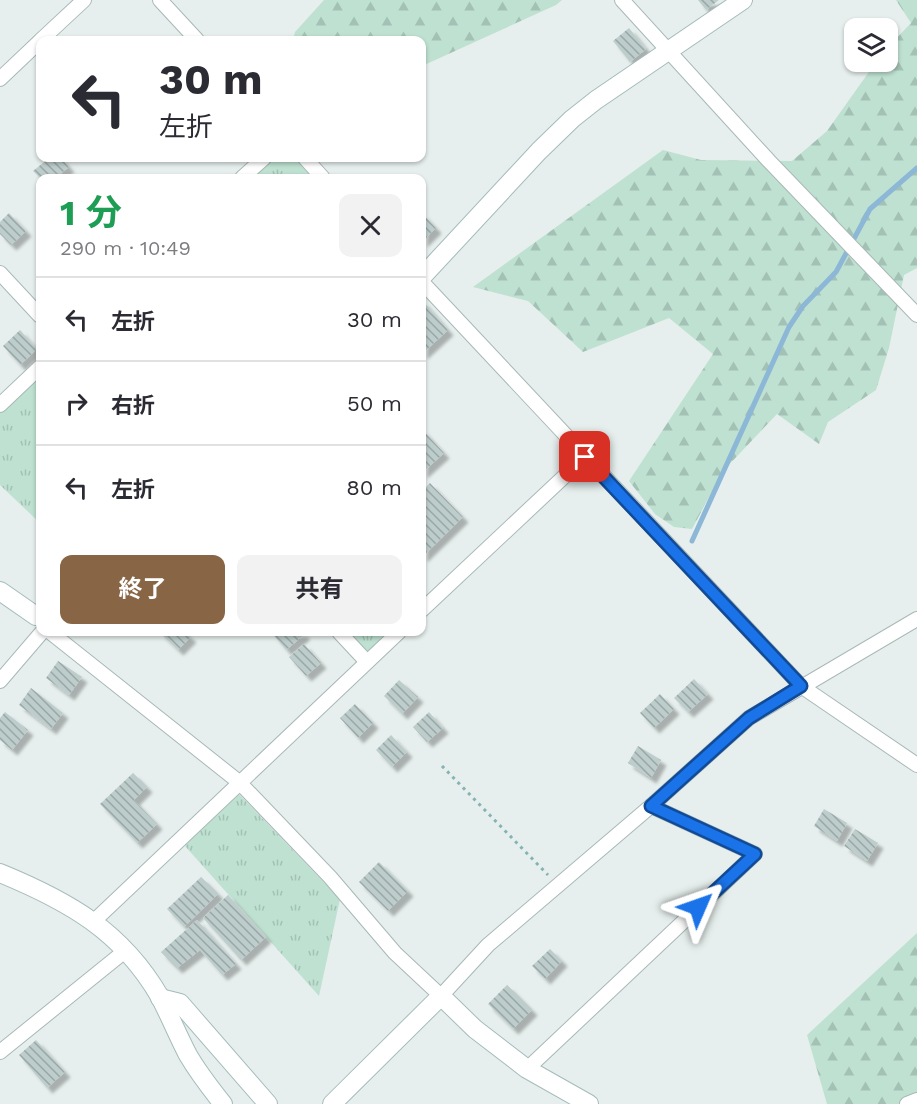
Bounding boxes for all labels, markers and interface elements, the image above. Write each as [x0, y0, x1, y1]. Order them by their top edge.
map controls [844, 18, 898, 72]
button: layers [844, 18, 898, 72]
text: 30 m [159, 55, 263, 104]
icon: left [60, 60, 138, 138]
text: 左折 [159, 111, 213, 143]
text: 1 分 [60, 192, 122, 234]
button: close [339, 194, 402, 257]
text: 290 m · 10:49 [60, 236, 191, 260]
icon: left [60, 303, 93, 336]
text: 30 m [347, 307, 402, 332]
text: 左折 [111, 309, 155, 334]
icon: right [60, 387, 93, 420]
text: 50 m [347, 391, 402, 416]
text: 右折 [111, 393, 155, 418]
pin [559, 431, 610, 482]
icon: arrive [568, 440, 601, 473]
icon: left [60, 471, 93, 504]
text: 80 m [346, 475, 402, 500]
text: 左折 [111, 477, 155, 502]
button: 終了 [60, 555, 225, 624]
button: 共有 [237, 555, 402, 624]
position arrow [666, 875, 730, 939]

